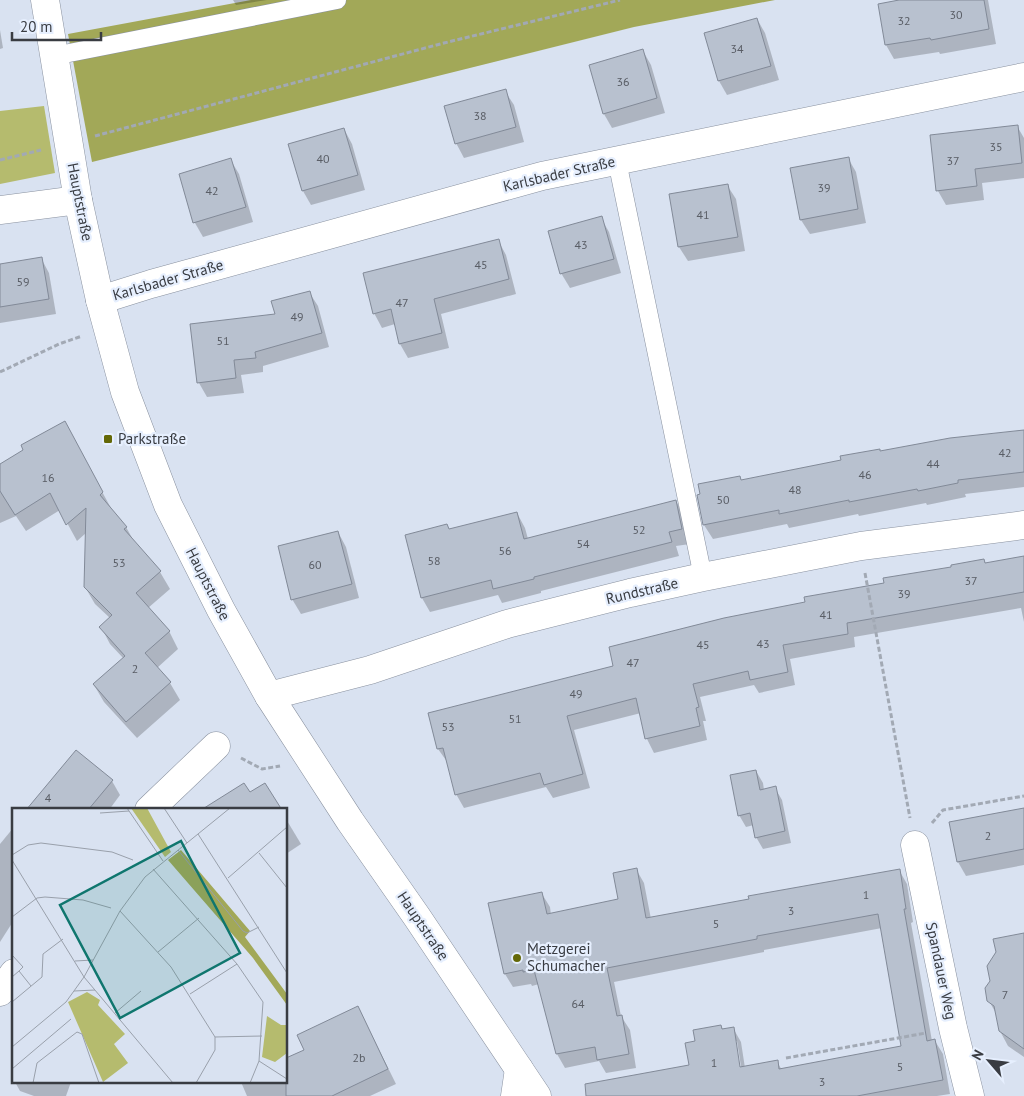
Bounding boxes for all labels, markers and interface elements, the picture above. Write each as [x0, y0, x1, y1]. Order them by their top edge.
house number: 30 [949, 7, 963, 22]
scale bar [12, 10, 101, 42]
house number: 32 [897, 13, 911, 28]
text: 20 m [20, 17, 53, 36]
house number: 34 [730, 41, 744, 56]
house number: 36 [616, 74, 630, 89]
house number: 38 [473, 108, 487, 123]
house number: 35 [989, 139, 1003, 154]
house number: 40 [316, 151, 330, 166]
street label: Karlsbader Straße [501, 151, 617, 196]
house number: 37 [946, 153, 960, 168]
street label: Hauptstraße [64, 161, 97, 243]
house number: 39 [817, 180, 831, 195]
house number: 42 [205, 183, 219, 198]
house number: 41 [696, 207, 710, 222]
house number: 43 [574, 237, 588, 252]
street label: Karlsbader Straße [110, 255, 225, 304]
house number: 45 [474, 257, 488, 272]
house number: 59 [16, 274, 30, 289]
house number: 47 [395, 295, 409, 310]
house number: 49 [290, 309, 304, 324]
house number: 51 [216, 333, 230, 348]
place label: Parkstraße [118, 429, 186, 448]
marker: Parkstraße [102, 433, 114, 445]
house number: 42 [998, 445, 1012, 460]
house number: 44 [926, 456, 940, 471]
house number: 46 [858, 467, 872, 482]
house number: 16 [41, 470, 55, 485]
house number: 48 [788, 482, 802, 497]
house number: 50 [716, 492, 730, 507]
house number: 52 [632, 522, 646, 537]
house number: 54 [576, 536, 590, 551]
house number: 56 [498, 543, 512, 558]
street label: Hauptstraße [182, 544, 235, 623]
house number: 58 [427, 553, 441, 568]
house number: 53 [112, 555, 126, 570]
house number: 60 [308, 557, 322, 572]
street label: Rundstraße [604, 573, 680, 608]
house number: 37 [964, 573, 978, 588]
house number: 39 [897, 586, 911, 601]
house number: 41 [819, 607, 833, 622]
house number: 43 [756, 636, 770, 651]
house number: 45 [696, 637, 710, 652]
house number: 47 [626, 655, 640, 670]
house number: 2 [132, 661, 138, 676]
house number: 49 [569, 686, 583, 701]
house number: 51 [508, 711, 522, 726]
house number: 53 [441, 719, 455, 734]
house number: 4 [45, 790, 52, 805]
inset map [12, 808, 288, 1084]
house number: 2 [985, 828, 991, 843]
house number: 1 [863, 887, 869, 902]
street label: Hauptstraße [393, 888, 453, 964]
house number: 3 [788, 903, 794, 918]
house number: 5 [713, 916, 719, 931]
street label: Spandauer Weg [922, 920, 961, 1021]
place label: Metzgerei Schumacher [527, 939, 605, 975]
marker: Metzgerei Schumacher [511, 952, 523, 964]
house number: 7 [1002, 987, 1008, 1002]
house number: 64 [571, 996, 585, 1011]
north arrow [964, 1036, 1014, 1086]
text: N [967, 1047, 988, 1063]
house number: 2b [352, 1050, 366, 1065]
house number: 1 [711, 1055, 717, 1070]
house number: 5 [897, 1059, 903, 1074]
house number: 3 [819, 1074, 825, 1089]

